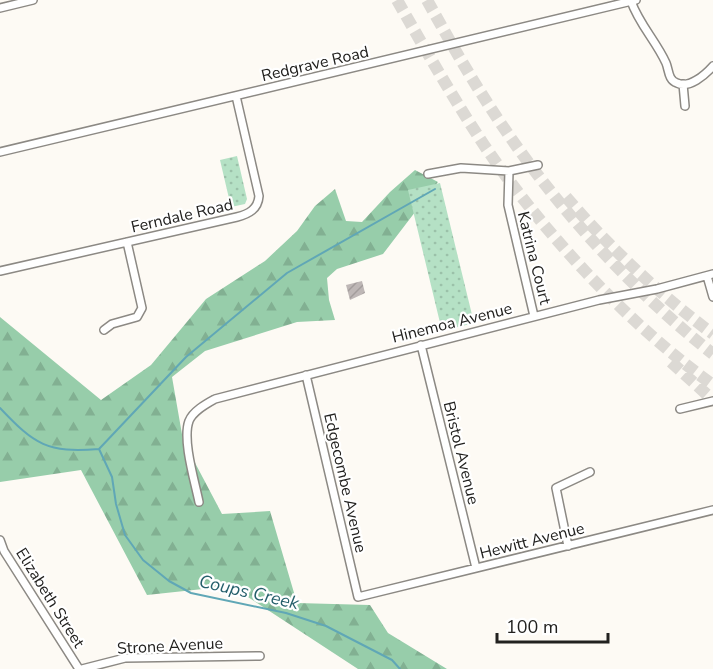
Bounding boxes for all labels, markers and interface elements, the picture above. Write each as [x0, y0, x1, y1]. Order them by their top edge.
street label: Redgrave Road [259, 41, 371, 87]
street label: Ferndale Road [129, 194, 235, 238]
street label: Katrina Court [512, 209, 556, 307]
street label: Hinemoa Avenue [390, 297, 514, 349]
street label: Bristol Avenue [438, 399, 484, 507]
street label: Edgecombe Avenue [318, 411, 372, 555]
street label: Hewitt Avenue [477, 517, 587, 565]
street label: Elizabeth Street [10, 544, 90, 652]
water label: Coups Creek [197, 569, 302, 615]
scale bar [497, 606, 608, 644]
text: 100 m [506, 615, 558, 639]
street label: Strone Avenue [116, 632, 224, 660]

